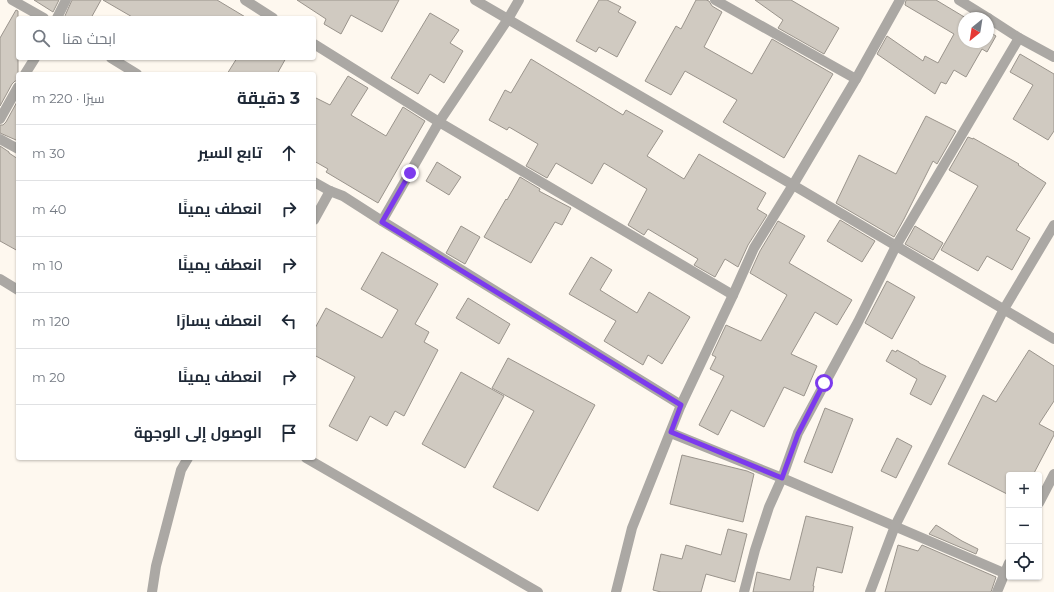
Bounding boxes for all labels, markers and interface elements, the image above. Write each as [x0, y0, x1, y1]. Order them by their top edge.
north arrow [958, 12, 994, 48]
search box [16, 16, 316, 60]
icon: search [30, 27, 52, 49]
text: ابحث هنا [62, 29, 116, 48]
text: 3 دقيقة [237, 88, 300, 108]
text: سيرًا · 220 m [32, 90, 105, 106]
icon: ahead [278, 142, 300, 164]
text: تابع السير [198, 143, 262, 162]
text: 30 m [32, 145, 65, 161]
route end [401, 164, 419, 182]
icon: right [278, 198, 300, 220]
text: انعطف يمينًا [178, 199, 262, 218]
text: 40 m [32, 201, 66, 217]
icon: right [278, 254, 300, 276]
text: انعطف يمينًا [178, 255, 262, 274]
text: 10 m [32, 257, 63, 273]
icon: left [278, 310, 300, 332]
text: انعطف يسارًا [176, 311, 262, 330]
text: 120 m [32, 313, 70, 329]
icon: right [278, 366, 300, 388]
text: انعطف يمينًا [178, 367, 262, 386]
text: 20 m [32, 369, 65, 385]
route start [815, 374, 833, 392]
icon: arrive [278, 422, 300, 444]
text: الوصول إلى الوجهة [134, 423, 262, 442]
map controls [1006, 472, 1042, 580]
button: + [1006, 472, 1042, 508]
button: − [1006, 508, 1042, 544]
button: locate [1006, 544, 1042, 580]

